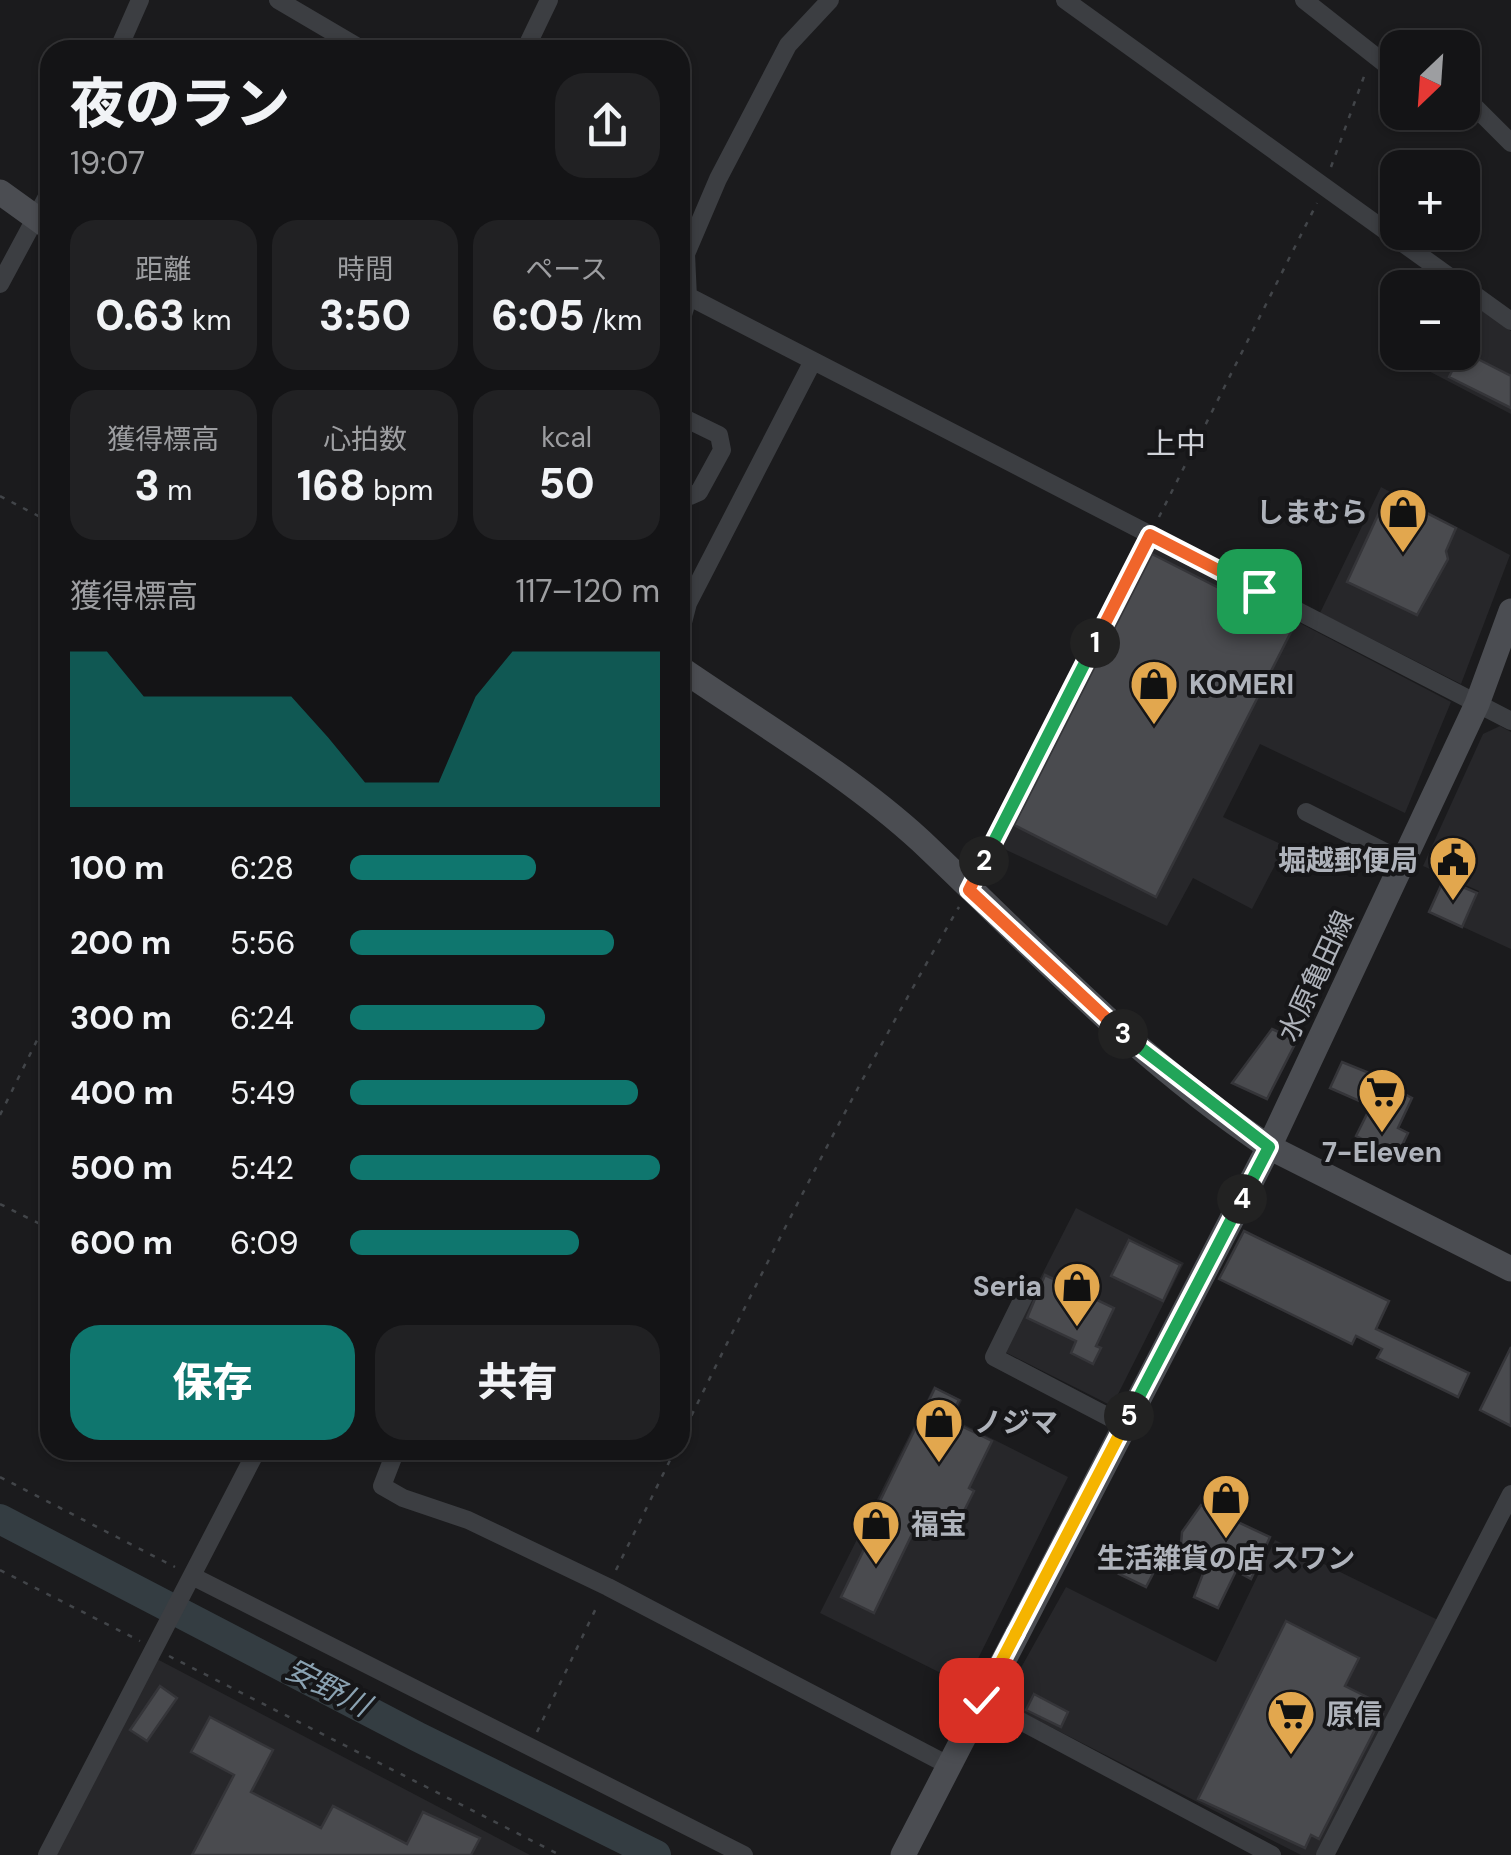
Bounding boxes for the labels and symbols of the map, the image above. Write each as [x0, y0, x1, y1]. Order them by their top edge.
north arrow [1380, 30, 1480, 130]
district label: 上中 [1146, 424, 1206, 463]
shop icon: しまむら [1377, 486, 1429, 554]
place label: しまむら [1256, 494, 1368, 531]
pin [1217, 549, 1302, 634]
pin: 1 [1070, 618, 1120, 668]
shop icon: KOMERI [1128, 658, 1180, 726]
place label: KOMERI [1189, 666, 1294, 703]
public building icon: 堀越郵便局 [1427, 834, 1479, 902]
pin: 2 [959, 836, 1009, 886]
place label: 堀越郵便局 [1278, 842, 1418, 879]
street label: 水原亀田線 [1270, 905, 1362, 1047]
pin: 3 [1098, 1009, 1148, 1059]
supermarket icon: 7-Eleven [1356, 1066, 1408, 1134]
place label: 7-Eleven [1322, 1134, 1442, 1171]
pin: 4 [1217, 1174, 1267, 1224]
shop icon: Seria [1051, 1260, 1103, 1328]
place label: Seria [973, 1268, 1042, 1305]
pin: 5 [1104, 1391, 1154, 1441]
shop icon: ノジマ [913, 1396, 965, 1464]
place label: ノジマ [974, 1404, 1058, 1441]
shop icon: 生活雑貨の店 スワン [1200, 1472, 1252, 1540]
shop icon: 福宝 [850, 1498, 902, 1566]
place label: 福宝 [911, 1506, 967, 1543]
place label: 生活雑貨の店 スワン [1097, 1540, 1355, 1577]
water label: 安野川 [279, 1649, 380, 1726]
pin [939, 1658, 1024, 1743]
supermarket icon: 原信 [1265, 1688, 1317, 1756]
place label: 原信 [1326, 1696, 1382, 1733]

